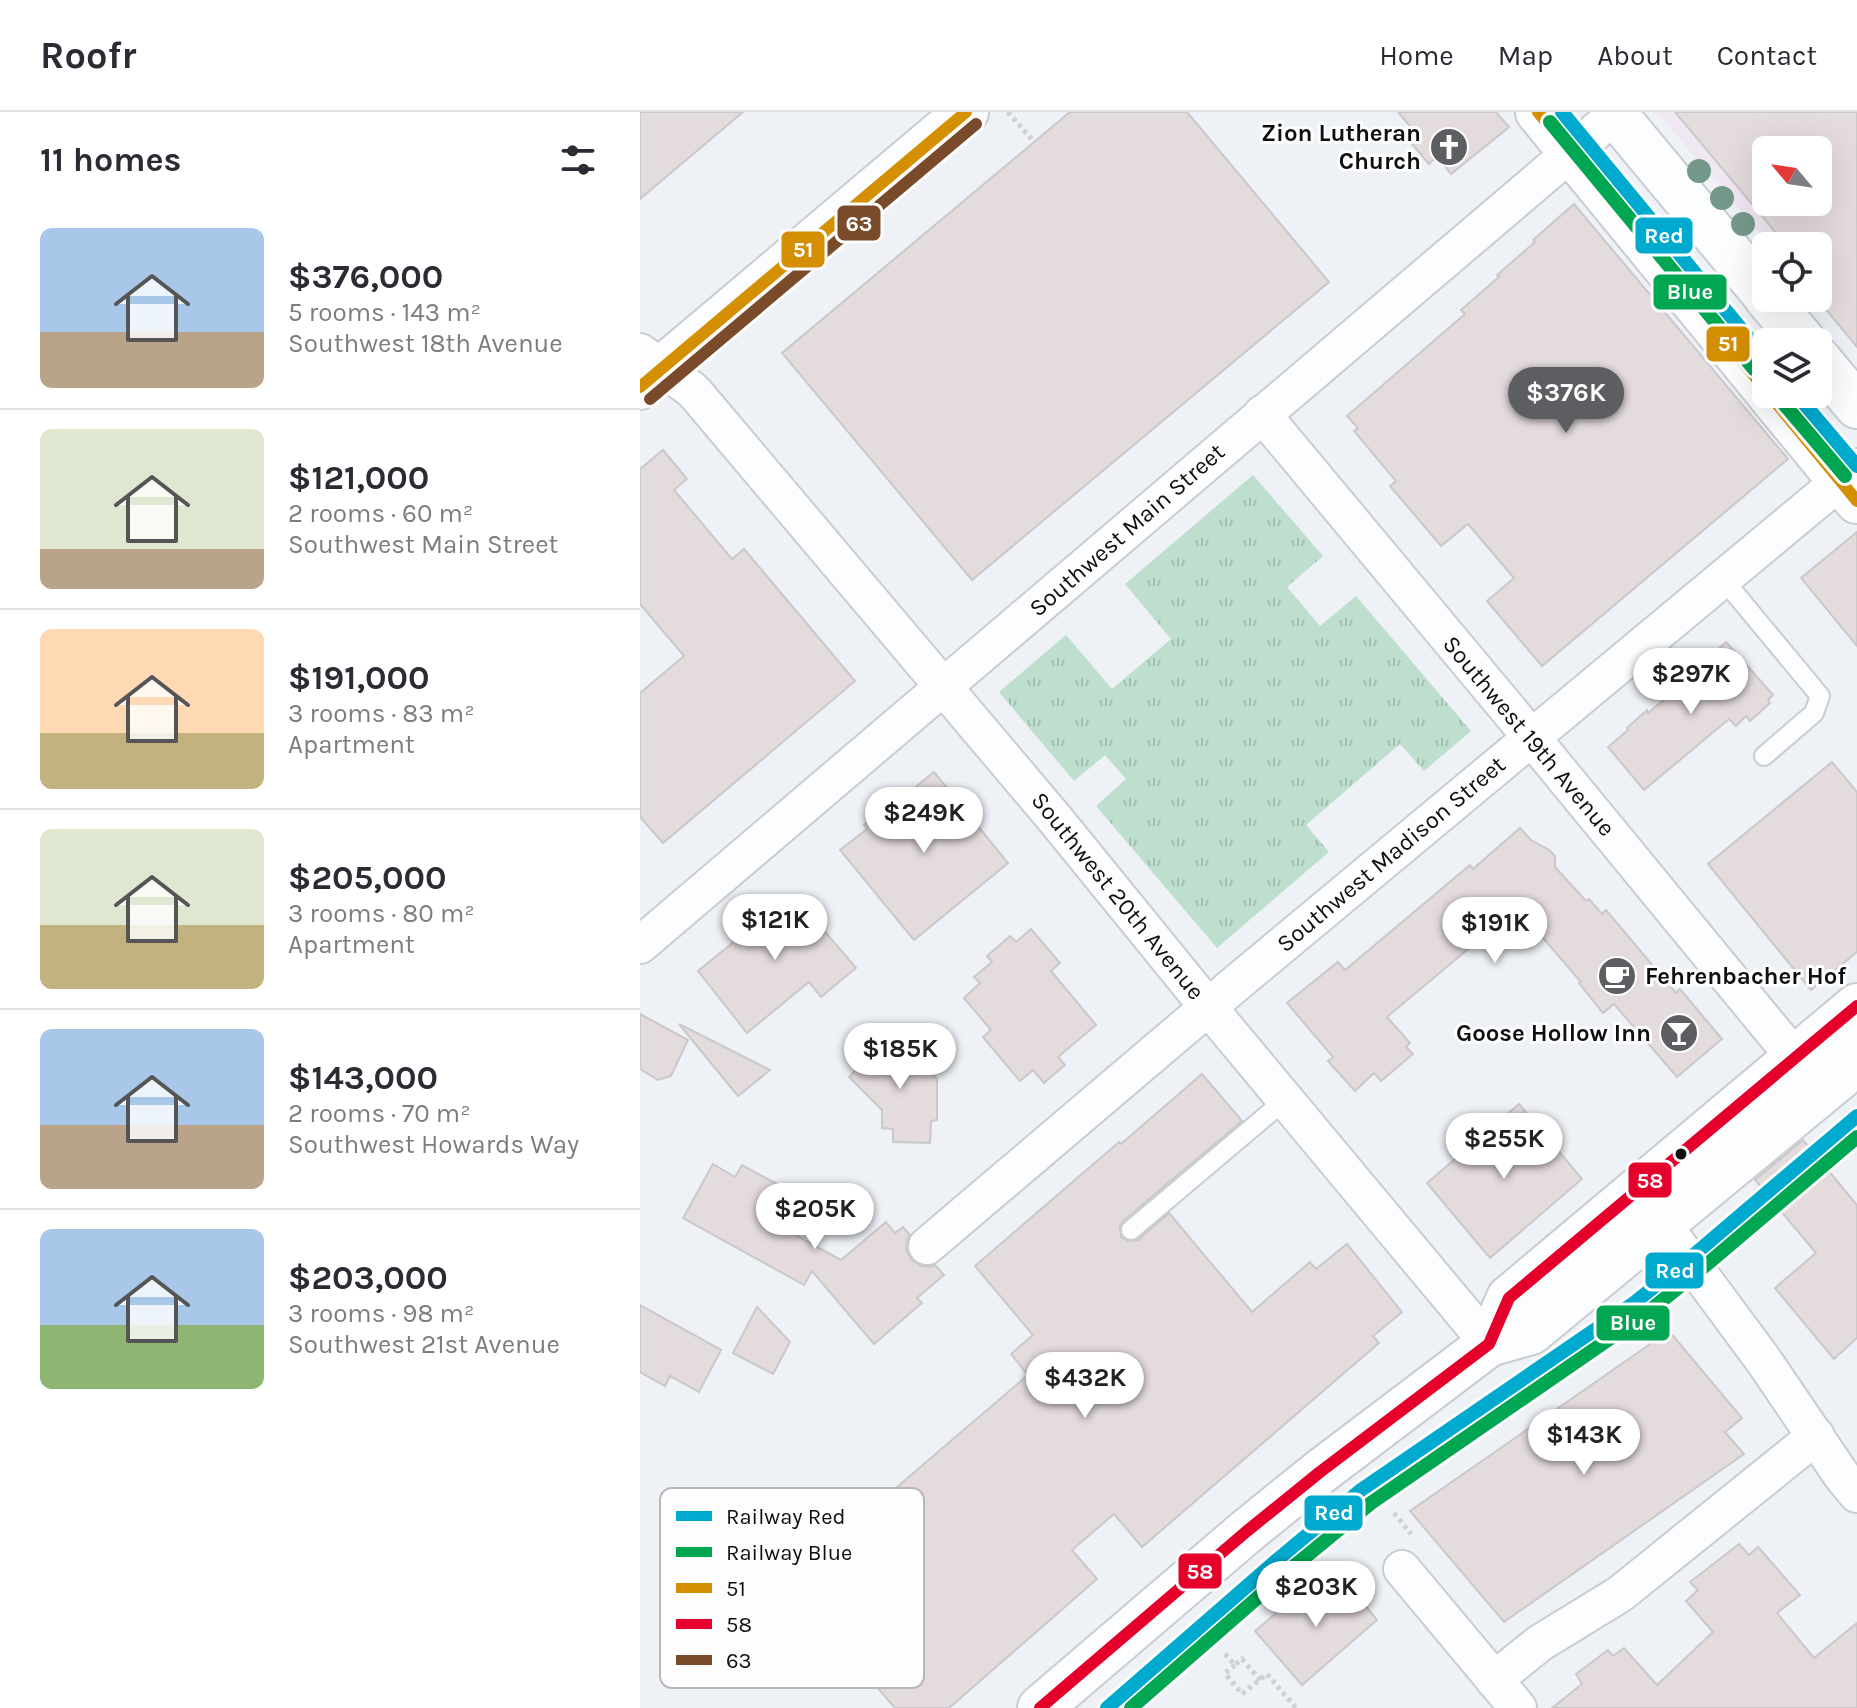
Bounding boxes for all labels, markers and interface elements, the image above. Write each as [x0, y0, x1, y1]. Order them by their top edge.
text: Roofr [40, 33, 136, 78]
text: Home [1379, 39, 1454, 72]
text: Map [1498, 39, 1553, 72]
text: About [1597, 39, 1673, 72]
text: Contact [1717, 39, 1817, 72]
place label: Zion Lutheran Church [1261, 119, 1421, 175]
church icon: Zion Lutheran Church [1428, 126, 1470, 168]
north arrow [1752, 136, 1832, 216]
map controls [1752, 136, 1832, 408]
icon: filters [556, 138, 600, 182]
text: 11 homes [40, 140, 182, 180]
line badge: 63 [836, 204, 882, 242]
text: 63 [845, 211, 873, 237]
line badge: Red [1634, 216, 1694, 255]
text: Red [1644, 223, 1684, 249]
line badge: 51 [780, 230, 826, 269]
button: locate [1752, 232, 1832, 312]
text: 51 [793, 237, 813, 263]
text: $376,000 [288, 257, 443, 297]
icon: home [104, 260, 200, 356]
line badge: Blue [1652, 273, 1728, 311]
text: Blue [1667, 279, 1713, 305]
text: 5 rooms · 143 m² [288, 297, 481, 328]
line badge: 51 [1705, 325, 1751, 363]
text: Southwest 18th Avenue [288, 328, 563, 359]
button: layers [1752, 328, 1832, 408]
text: 51 [1718, 331, 1738, 357]
pin: $376K [1510, 367, 1622, 435]
text: $376K [1526, 377, 1606, 408]
street label: Southwest Main Street [1024, 438, 1230, 622]
text: $121,000 [288, 458, 429, 498]
icon: home [104, 461, 200, 557]
text: 2 rooms · 60 m² [288, 498, 473, 529]
text: Southwest Main Street [288, 529, 558, 560]
street label: Southwest 19th Avenue [1437, 630, 1621, 842]
pin: $297K [1635, 648, 1747, 716]
text: $191,000 [288, 658, 430, 698]
text: $297K [1651, 658, 1731, 689]
icon: home [104, 661, 200, 757]
text: 3 rooms · 83 m² [288, 698, 475, 729]
text: Apartment [288, 729, 415, 760]
street label: Southwest Madison Street [1271, 750, 1511, 958]
pin: $249K [868, 787, 980, 855]
street label: Southwest 20th Avenue [1026, 787, 1210, 1005]
text: $249K [883, 797, 965, 828]
text: $205,000 [288, 858, 446, 898]
icon: home [104, 861, 200, 957]
pin: $121K [719, 894, 831, 962]
pin: $191K [1439, 897, 1551, 965]
text: 3 rooms · 80 m² [288, 898, 475, 929]
text: $121K [740, 904, 810, 935]
text: $191K [1460, 907, 1530, 938]
text: Apartment [288, 929, 415, 960]
cafe icon: Fehrenbacher Hof [1596, 955, 1638, 997]
place label: Fehrenbacher Hof [1645, 962, 1846, 990]
bar icon: Goose Hollow Inn [1658, 1012, 1700, 1054]
place label: Goose Hollow Inn [1456, 1019, 1651, 1047]
pin: $185K [844, 1023, 956, 1091]
text: $185K [862, 1033, 938, 1064]
text: $143,000 [288, 1058, 438, 1098]
icon: home [104, 1061, 200, 1157]
text: 2 rooms · 70 m² [288, 1098, 471, 1129]
pin: $255K [1448, 1113, 1560, 1181]
text: $255K [1464, 1123, 1544, 1154]
text: Southwest Howards Way [288, 1129, 579, 1160]
unlabelled marker [1673, 1146, 1689, 1162]
line badge: 58 [1627, 1161, 1673, 1199]
text: 58 [1636, 1168, 1664, 1194]
pin: $205K [759, 1183, 871, 1251]
text: $205K [774, 1193, 856, 1224]
line badge: Red [1644, 1251, 1705, 1290]
text: $203,000 [288, 1258, 448, 1298]
text: Red [1655, 1258, 1695, 1284]
icon: home [104, 1261, 200, 1357]
text: 3 rooms · 98 m² [288, 1298, 474, 1329]
line badge: Blue [1595, 1304, 1671, 1342]
text: Blue [1610, 1310, 1656, 1336]
text: Southwest 21st Avenue [288, 1329, 560, 1360]
pin: $432K [1029, 1352, 1141, 1420]
text: $432K [1044, 1362, 1126, 1393]
pin: $143K [1528, 1409, 1640, 1477]
text: $143K [1546, 1419, 1622, 1450]
legend [660, 1488, 924, 1688]
line badge: Red [1303, 1494, 1364, 1532]
text: Red [1314, 1500, 1354, 1526]
text: Railway Red [726, 1504, 846, 1530]
text: Railway Blue [726, 1540, 852, 1566]
line badge: 58 [1177, 1552, 1223, 1590]
text: 58 [1186, 1559, 1214, 1585]
pin: $203K [1260, 1561, 1372, 1629]
text: $203K [1274, 1571, 1358, 1602]
text: 51 [726, 1576, 746, 1602]
text: 58 [726, 1612, 752, 1638]
text: 63 [726, 1648, 752, 1674]

